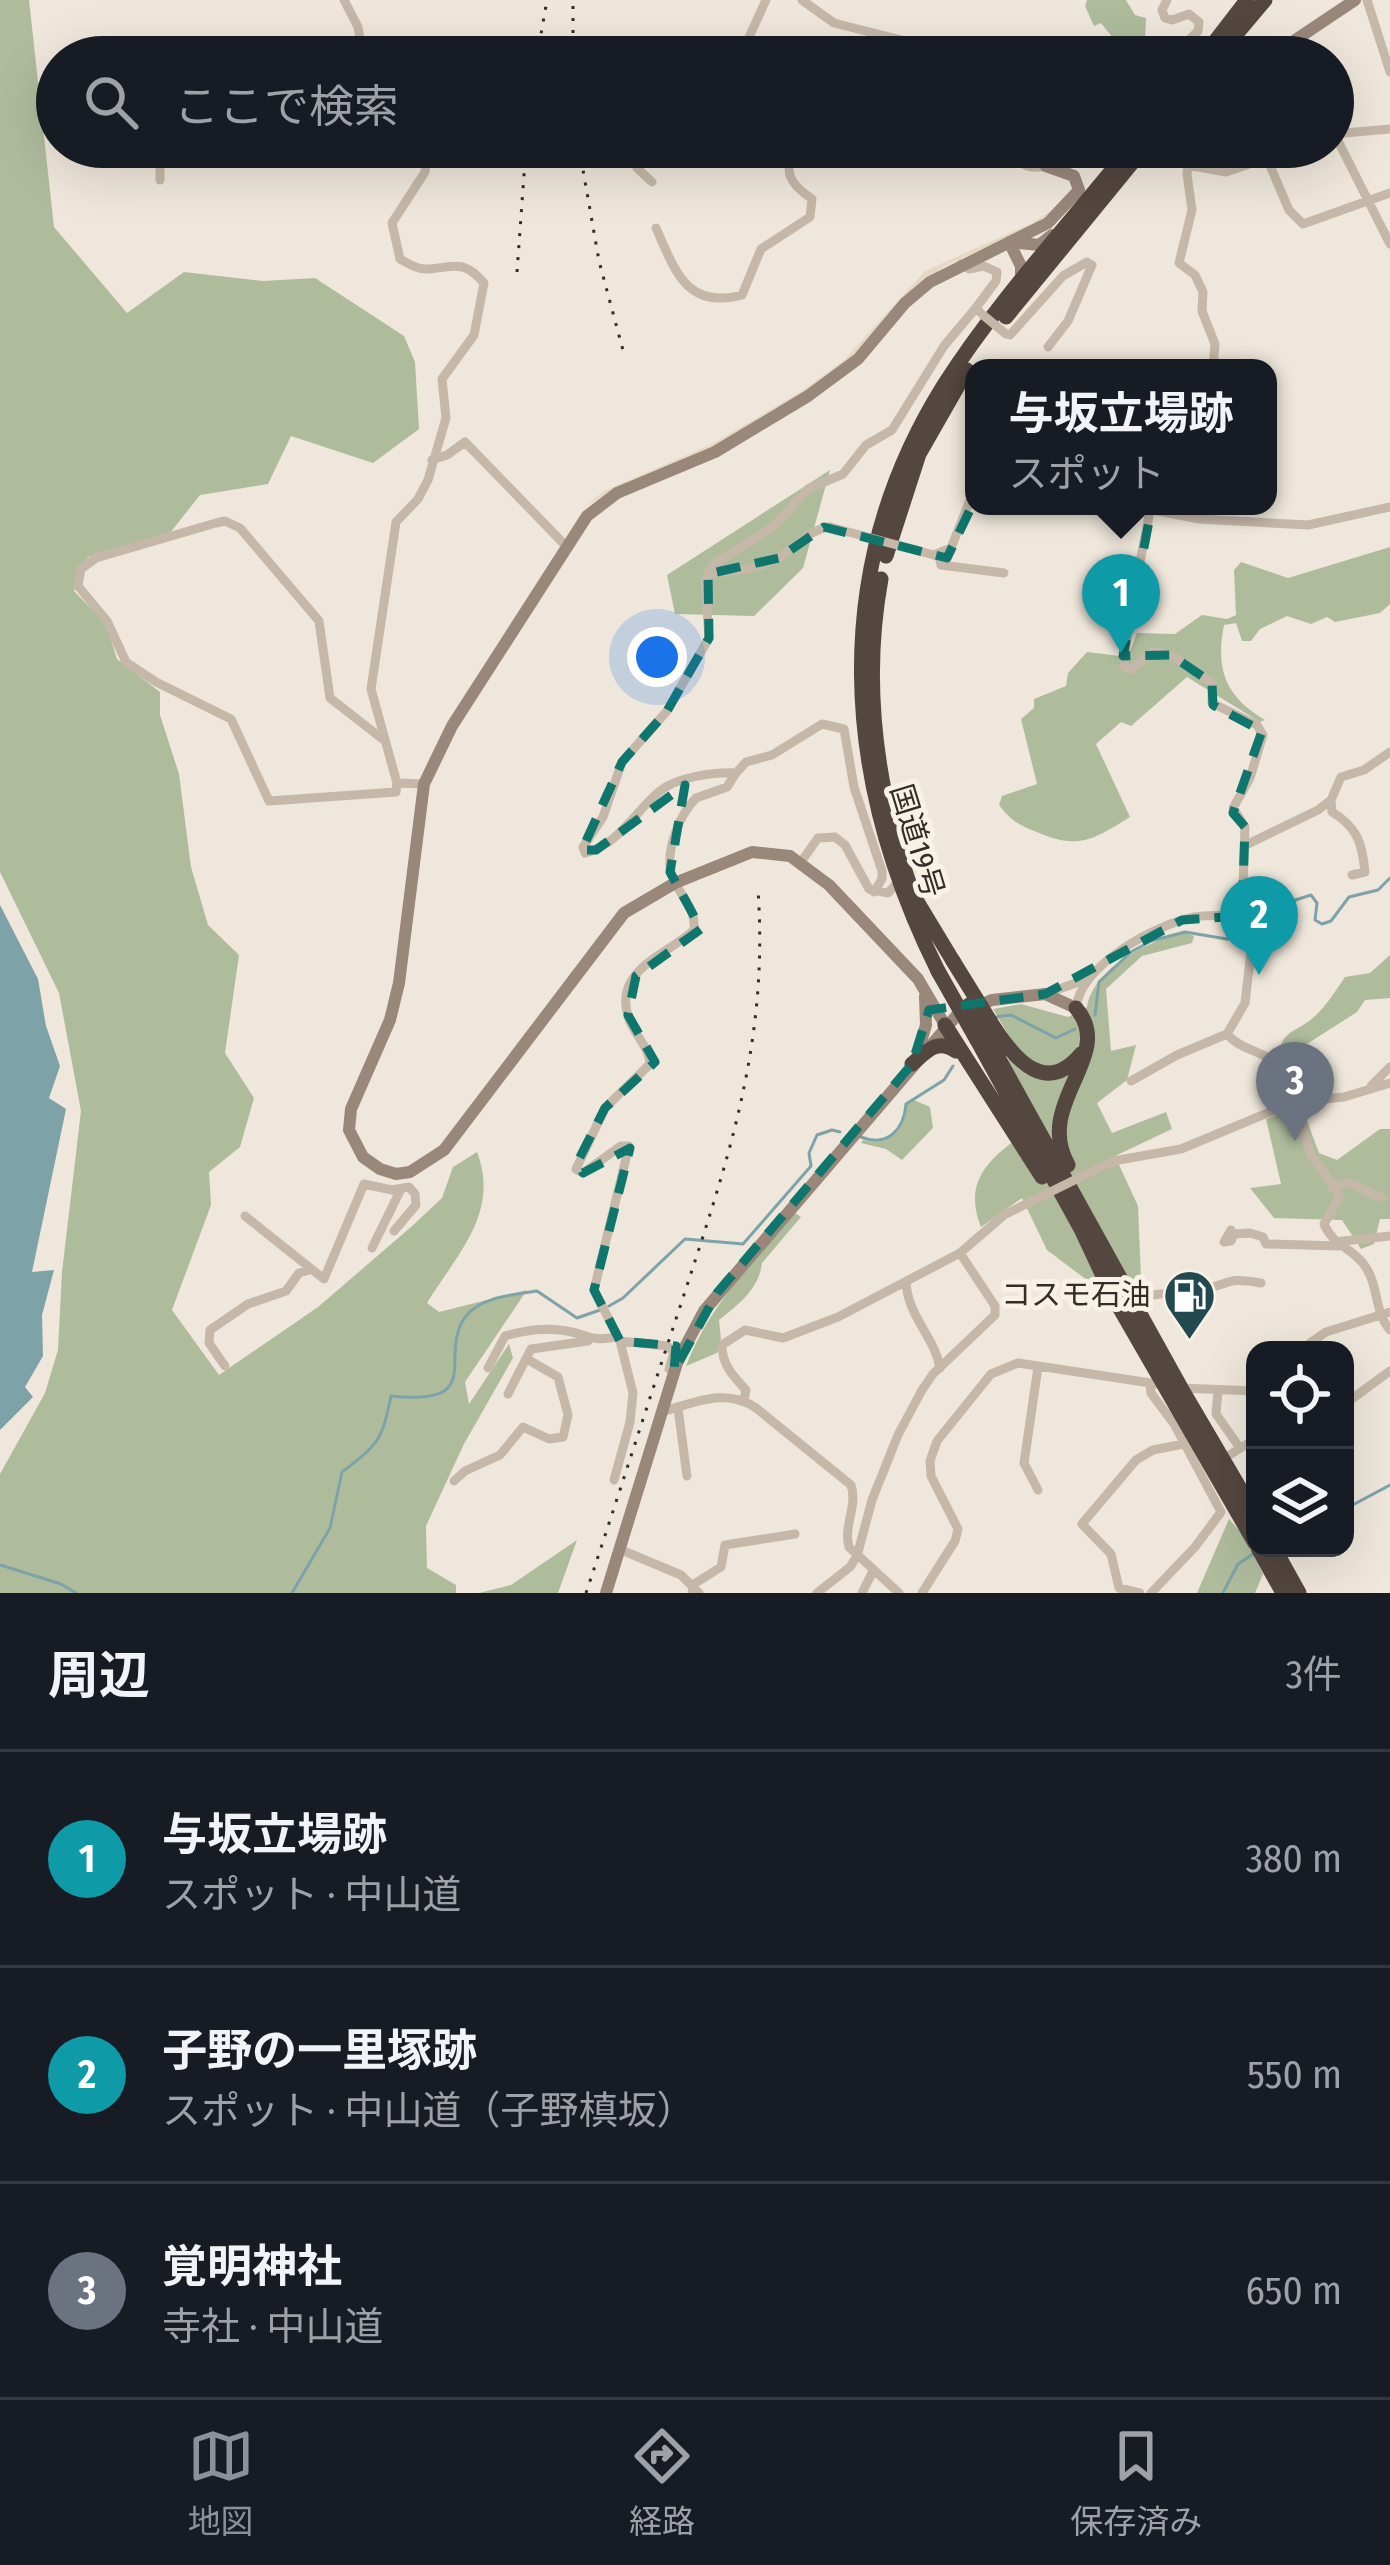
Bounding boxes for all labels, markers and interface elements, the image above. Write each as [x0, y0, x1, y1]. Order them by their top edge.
search box [36, 36, 1354, 168]
icon: search [78, 69, 144, 135]
text: ここで検索 [174, 80, 399, 134]
popup [965, 359, 1277, 515]
text: 与坂立場跡 [1008, 387, 1234, 441]
text: スポット [1008, 451, 1165, 497]
pin: 1 [1082, 554, 1160, 653]
your location [627, 627, 687, 687]
street label: 国道19号 [883, 780, 951, 902]
pin: 2 [1220, 876, 1298, 975]
pin: 3 [1256, 1042, 1334, 1141]
fuel station icon: コスモ石油 [1162, 1267, 1218, 1341]
place label: コスモ石油 [1001, 1277, 1151, 1313]
map controls [1246, 1341, 1354, 1557]
button: locate [1246, 1341, 1354, 1449]
button: layers [1246, 1449, 1354, 1557]
text: 周辺 [48, 1645, 150, 1707]
text: 3件 [1285, 1652, 1342, 1698]
text: 与坂立場跡 [162, 1808, 387, 1862]
text: 1 [79, 1836, 95, 1882]
text: 380 m [1245, 1836, 1342, 1882]
text: スポット · 中山道 [162, 1872, 462, 1918]
text: 子野の一里塚跡 [162, 2024, 477, 2078]
text: 2 [78, 2052, 96, 2098]
text: 550 m [1247, 2052, 1342, 2098]
text: スポット · 中山道（子野槙坂） [162, 2088, 696, 2134]
text: 覚明神社 [162, 2240, 342, 2294]
text: 3 [78, 2268, 96, 2314]
text: 650 m [1245, 2268, 1342, 2314]
text: 寺社 · 中山道 [162, 2304, 384, 2350]
tab: 地図 [188, 2423, 254, 2543]
tab: 経路 [629, 2423, 695, 2543]
tab: 保存済み [1070, 2423, 1202, 2543]

